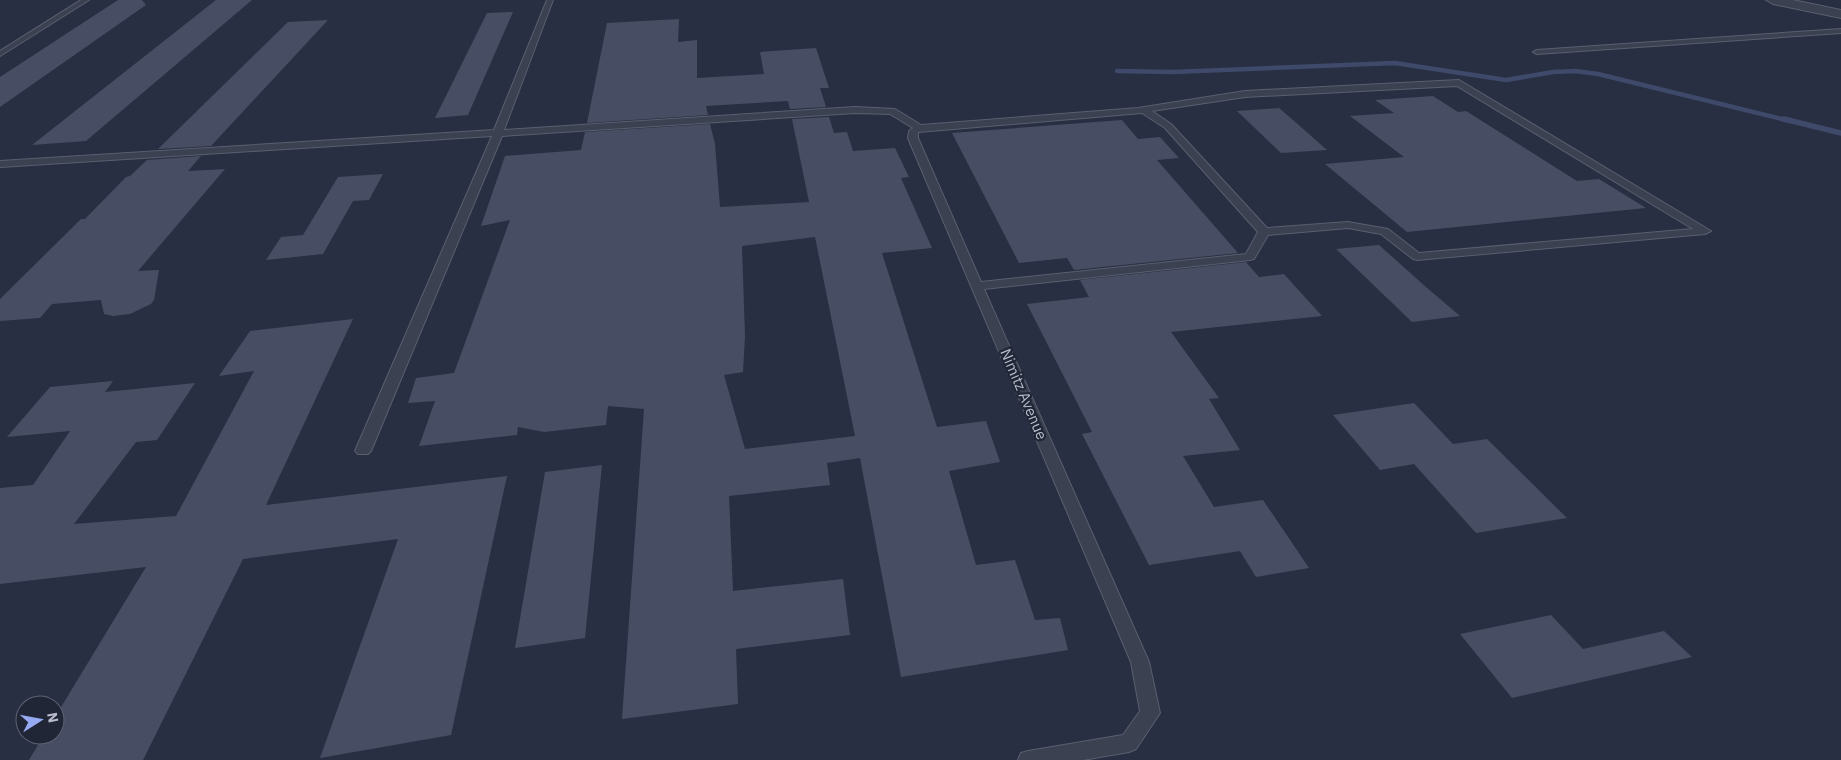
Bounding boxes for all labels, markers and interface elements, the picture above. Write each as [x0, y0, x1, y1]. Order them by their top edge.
street label: Nimitz Avenue [996, 346, 1052, 442]
north arrow [15, 695, 65, 745]
text: N [43, 711, 63, 724]

